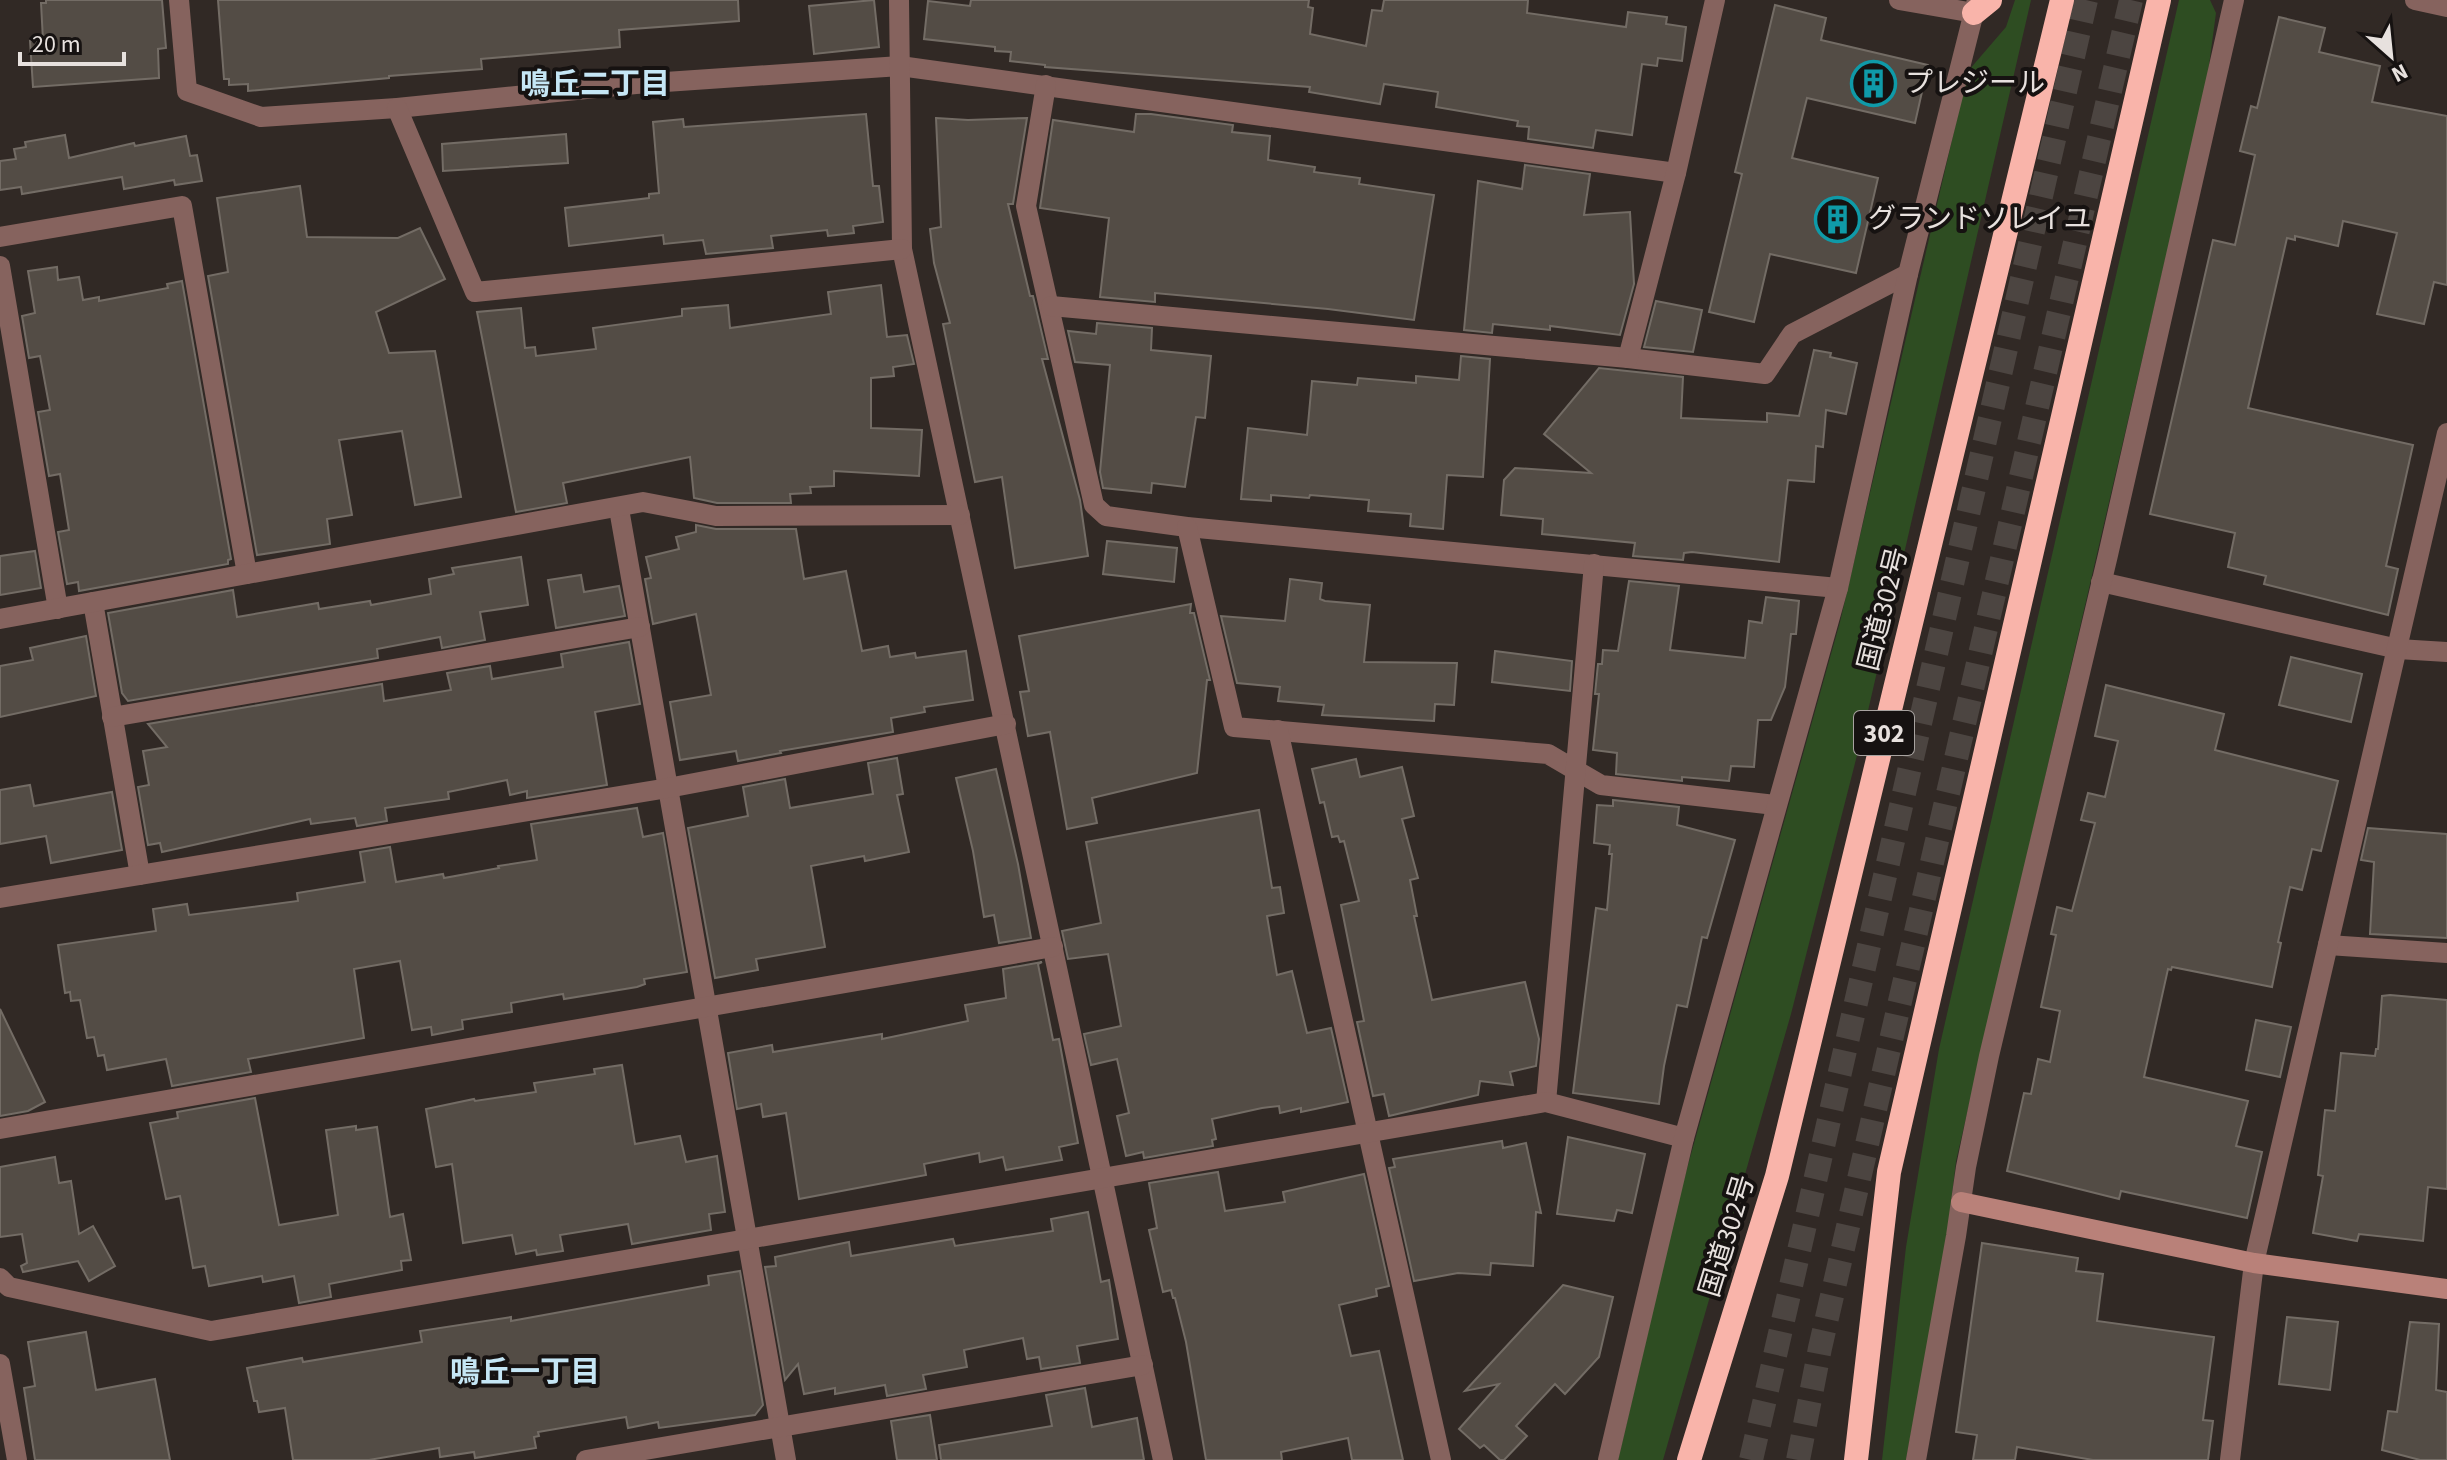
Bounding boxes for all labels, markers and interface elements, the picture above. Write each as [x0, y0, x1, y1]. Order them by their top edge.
scale bar [20, 16, 124, 66]
north arrow [2351, 16, 2431, 96]
text: 20 m [32, 27, 81, 62]
text: N [2386, 55, 2413, 91]
building icon: プレジール [1850, 59, 1898, 107]
district label: 鳴丘二丁目 [520, 63, 670, 106]
place label: プレジール [1905, 63, 2045, 103]
building icon: グランドソレイユ [1813, 195, 1861, 243]
place label: グランドソレイユ [1868, 199, 2091, 239]
street label: 国道302号 [1848, 543, 1918, 675]
road number: 302 [1854, 711, 1914, 755]
street label: 国道302号 [1689, 1170, 1765, 1302]
district label: 鳴丘一丁目 [450, 1351, 600, 1394]

